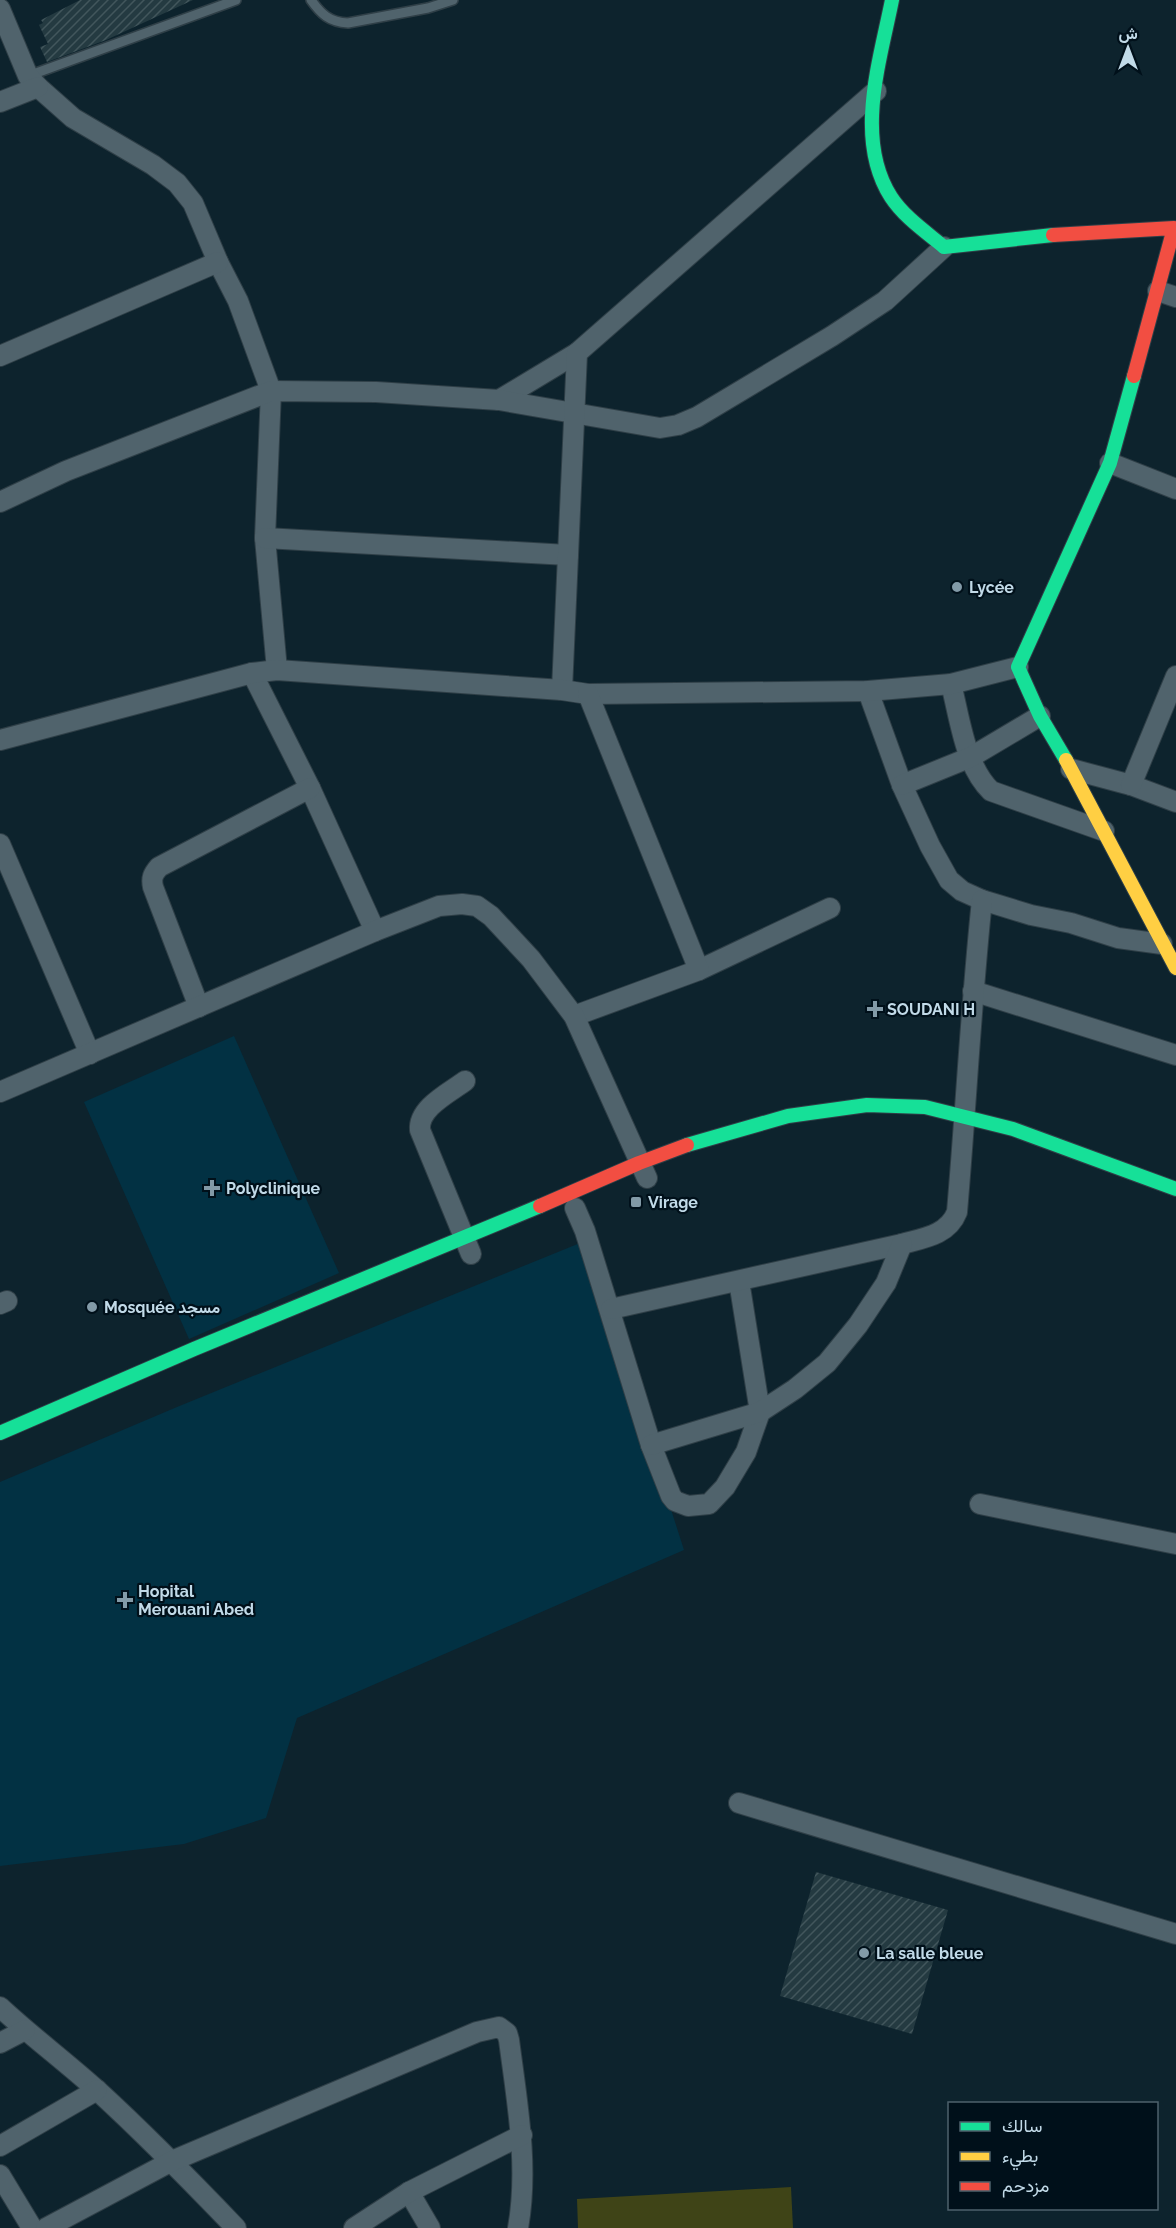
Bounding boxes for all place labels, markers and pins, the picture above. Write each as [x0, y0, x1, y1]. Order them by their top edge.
place label: Lycée [969, 578, 1014, 597]
marker: Lycée [950, 580, 964, 594]
place label: SOUDANI H [887, 1000, 975, 1019]
marker: SOUDANI H [868, 1002, 882, 1016]
marker: Polyclinique [203, 1179, 221, 1197]
place label: Polyclinique [226, 1179, 321, 1198]
place label: Virage [648, 1193, 698, 1212]
marker: Virage [629, 1195, 643, 1209]
place label: Mosquée مسجد [104, 1298, 220, 1317]
marker: Mosquée مسجد [85, 1300, 99, 1314]
place label: Hopital Merouani Abed [138, 1582, 254, 1619]
marker: Hopital Merouani Abed [116, 1591, 134, 1609]
place label: La salle bleue [876, 1944, 984, 1963]
marker: La salle bleue [857, 1946, 871, 1960]

